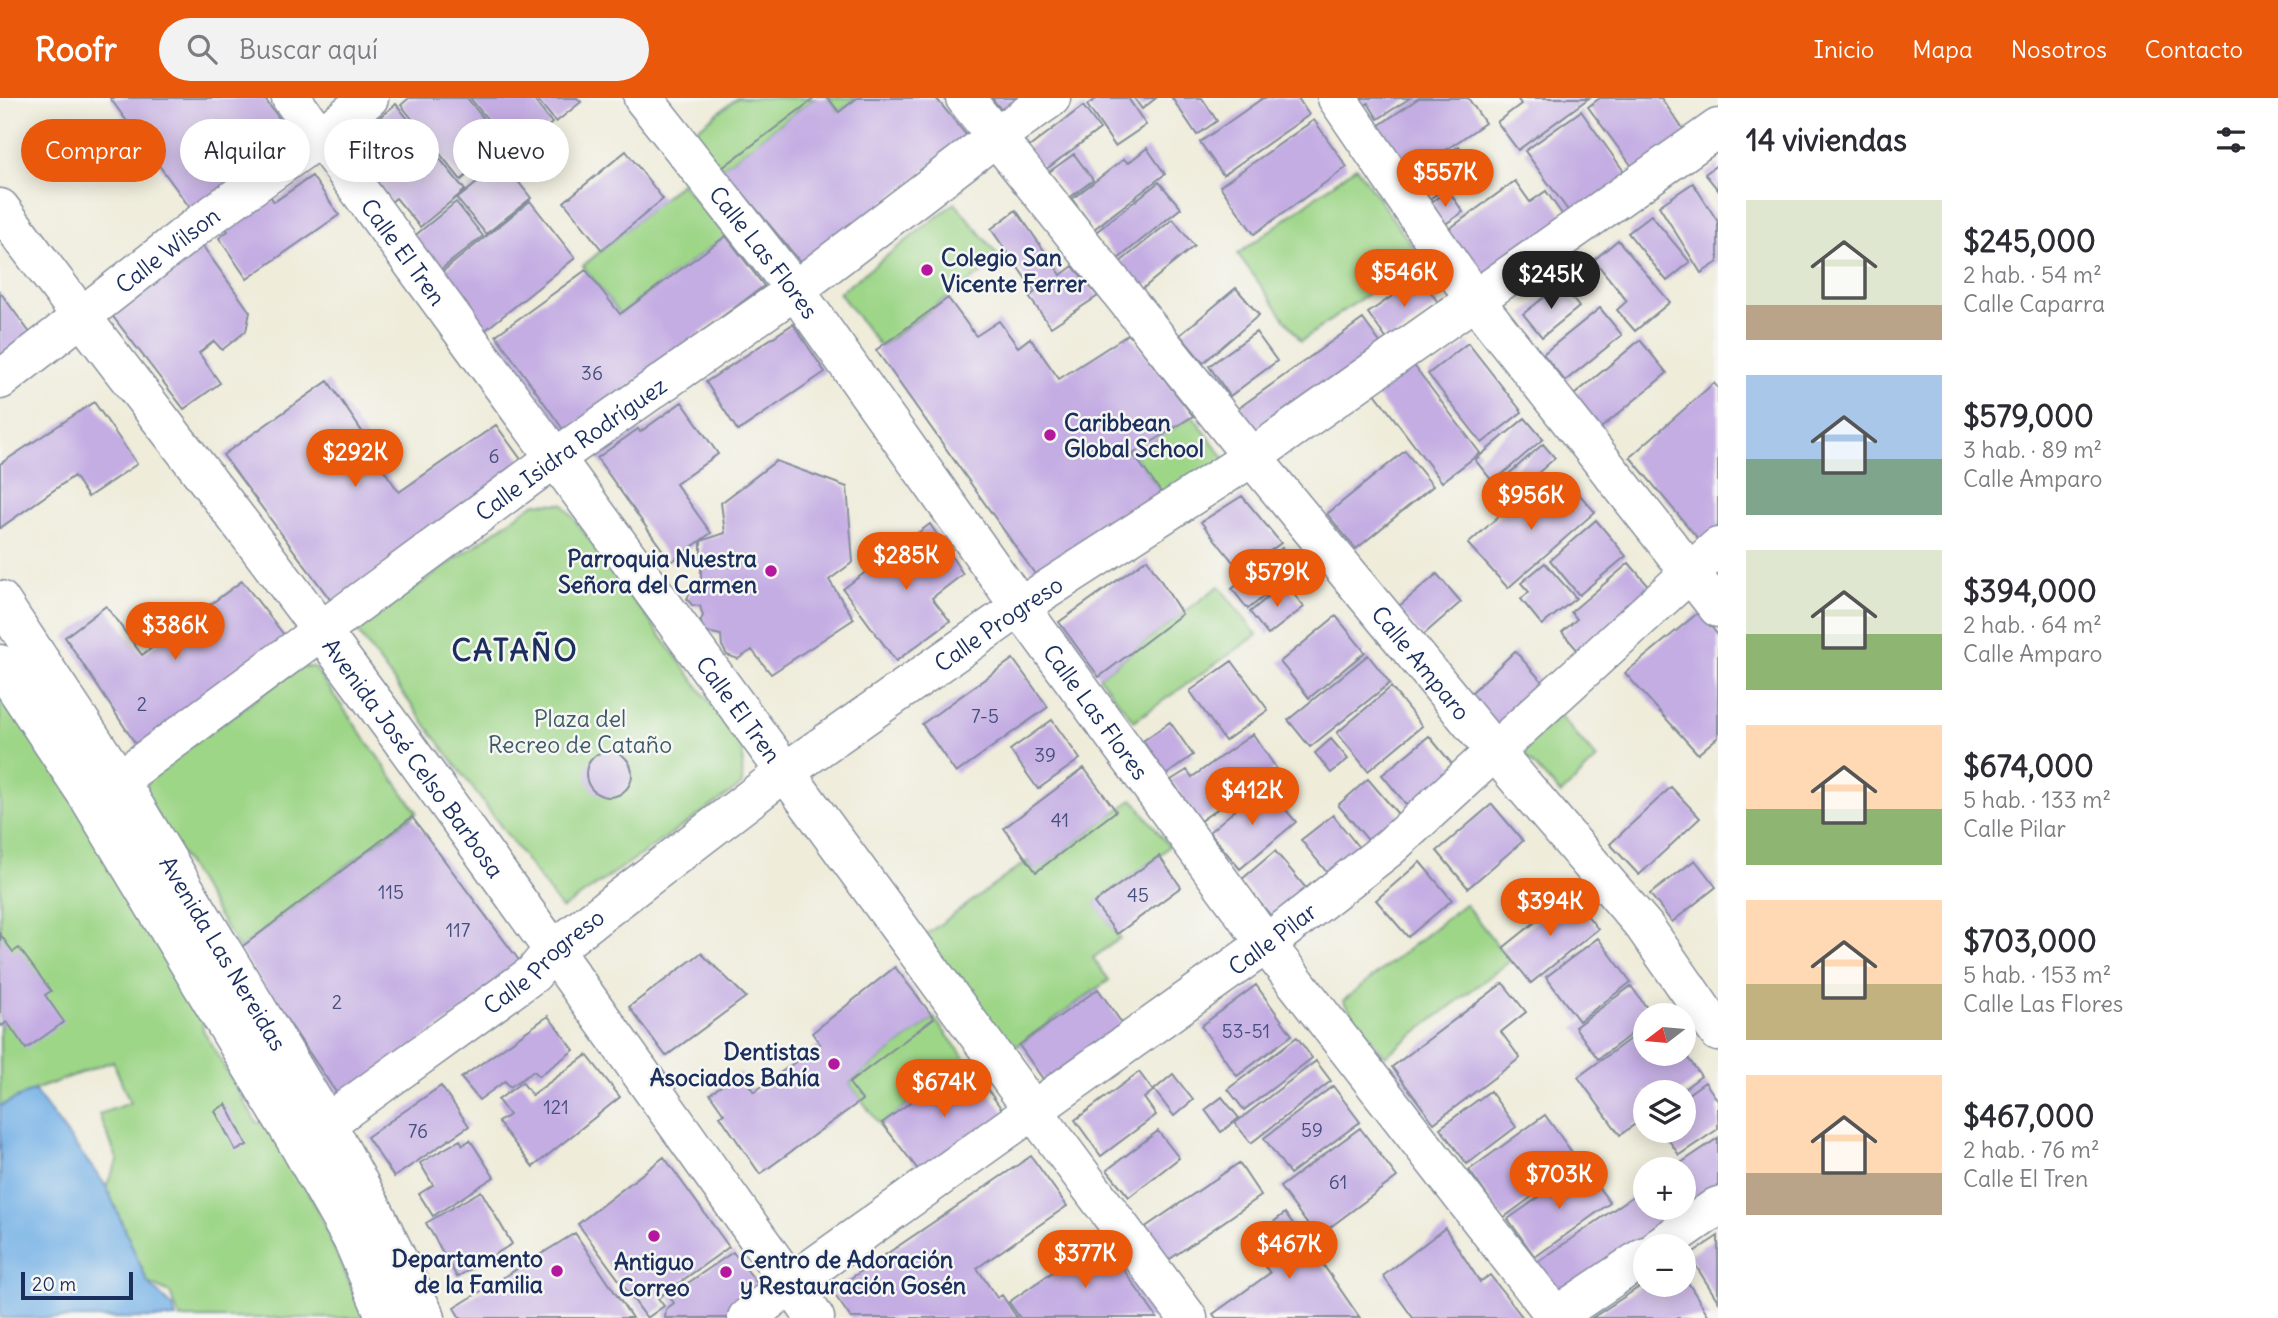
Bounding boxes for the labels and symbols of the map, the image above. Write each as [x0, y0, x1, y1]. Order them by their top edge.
pin: $557K [1396, 150, 1494, 209]
street label: Calle Las Flores [703, 180, 825, 324]
street label: Calle El Tren [355, 192, 453, 311]
street label: Calle Wilson [109, 200, 225, 299]
place label: Colegio San Vicente Ferrer [941, 243, 1087, 298]
pin: $546K [1355, 250, 1453, 309]
pin: $245K [1502, 252, 1600, 311]
marker: Colegio San Vicente Ferrer [919, 262, 935, 278]
house number: 36 [581, 361, 603, 385]
street label: Calle Isidra Rodríguez [469, 370, 672, 527]
place label: Caribbean Global School [1064, 408, 1204, 463]
marker: Caribbean Global School [1042, 427, 1058, 443]
pin: $292K [306, 430, 404, 489]
house number: 6 [489, 444, 499, 468]
pin: $956K [1482, 472, 1580, 532]
pin: $285K [857, 532, 955, 592]
place label: Parroquia Nuestra Señora del Carmen [558, 544, 757, 599]
pin: $579K [1228, 550, 1326, 609]
marker: Parroquia Nuestra Señora del Carmen [763, 563, 779, 579]
street label: Calle Progreso [928, 569, 1068, 678]
street label: Calle Amparo [1366, 599, 1477, 726]
pin: $386K [126, 602, 224, 662]
district label: CATAÑO [451, 631, 579, 669]
street label: Avenida José Celso Barbosa [317, 632, 511, 883]
street label: Calle Las Flores [1037, 638, 1155, 785]
street label: Calle El Tren [690, 650, 788, 768]
house number: 2 [137, 692, 147, 716]
park label: Plaza del Recreo de Cataño [488, 704, 672, 759]
house number: 7-5 [971, 704, 999, 728]
house number: 39 [1034, 743, 1056, 767]
pin: $412K [1203, 768, 1301, 827]
house number: 41 [1051, 808, 1069, 832]
street label: Avenida Las Nereidas [154, 851, 293, 1055]
pin: $394K [1501, 878, 1599, 938]
house number: 115 [378, 880, 404, 904]
house number: 45 [1127, 883, 1149, 907]
street label: Calle Pilar [1222, 895, 1322, 981]
street label: Calle Progreso [477, 902, 610, 1020]
house number: 117 [446, 918, 470, 942]
house number: 2 [332, 990, 342, 1014]
north arrow [1633, 1003, 1696, 1066]
house number: 53-51 [1222, 1019, 1270, 1043]
place label: Dentistas Asociados Bahía [650, 1037, 820, 1092]
marker: Dentistas Asociados Bahía [826, 1056, 842, 1072]
pin: $674K [895, 1060, 993, 1119]
house number: 121 [543, 1095, 569, 1119]
house number: 59 [1301, 1118, 1323, 1142]
house number: 76 [408, 1119, 428, 1143]
pin: $703K [1510, 1152, 1608, 1211]
house number: 61 [1329, 1170, 1347, 1194]
pin: $467K [1240, 1222, 1338, 1281]
marker: Antiguo Correo [646, 1228, 662, 1244]
pin: $377K [1036, 1230, 1134, 1290]
place label: Departamento de la Familia [391, 1244, 543, 1299]
place label: Centro de Adoración y Restauración Gosén [740, 1245, 966, 1300]
place label: Antiguo Correo [614, 1247, 694, 1302]
marker: Departamento de la Familia [549, 1263, 565, 1279]
marker: Centro de Adoración y Restauración Gosén [718, 1264, 734, 1280]
scale bar [21, 1269, 133, 1301]

